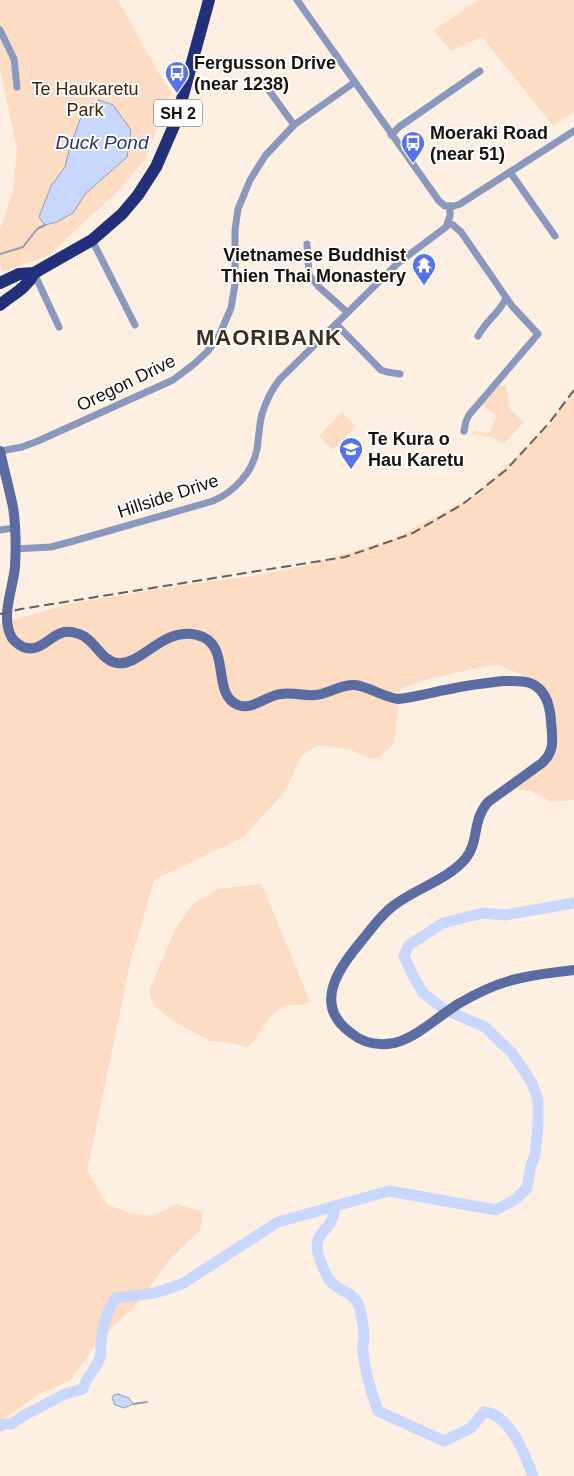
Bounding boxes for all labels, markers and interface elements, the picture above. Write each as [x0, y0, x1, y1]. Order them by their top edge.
place label: Fergusson Drive (near 1238) [194, 53, 336, 94]
bus stop icon: Fergusson Drive (near 1238) [164, 60, 190, 94]
park label: Te Haukaretu Park [31, 79, 139, 120]
road number: SH 2 [154, 100, 202, 126]
place label: Moeraki Road (near 51) [430, 123, 548, 164]
bus stop icon: Moeraki Road (near 51) [400, 130, 426, 164]
water label: Duck Pond [56, 132, 150, 153]
place label: Vietnamese Buddhist Thien Thai Monastery [221, 245, 406, 286]
temple icon: Vietnamese Buddhist Thien Thai Monastery [411, 252, 437, 286]
district label: MAORIBANK [196, 325, 342, 350]
street label: Oregon Drive [74, 351, 178, 415]
place label: Te Kura o Hau Karetu [368, 429, 464, 470]
school or university icon: Te Kura o Hau Karetu [338, 436, 364, 470]
street label: Hillside Drive [115, 470, 221, 522]

